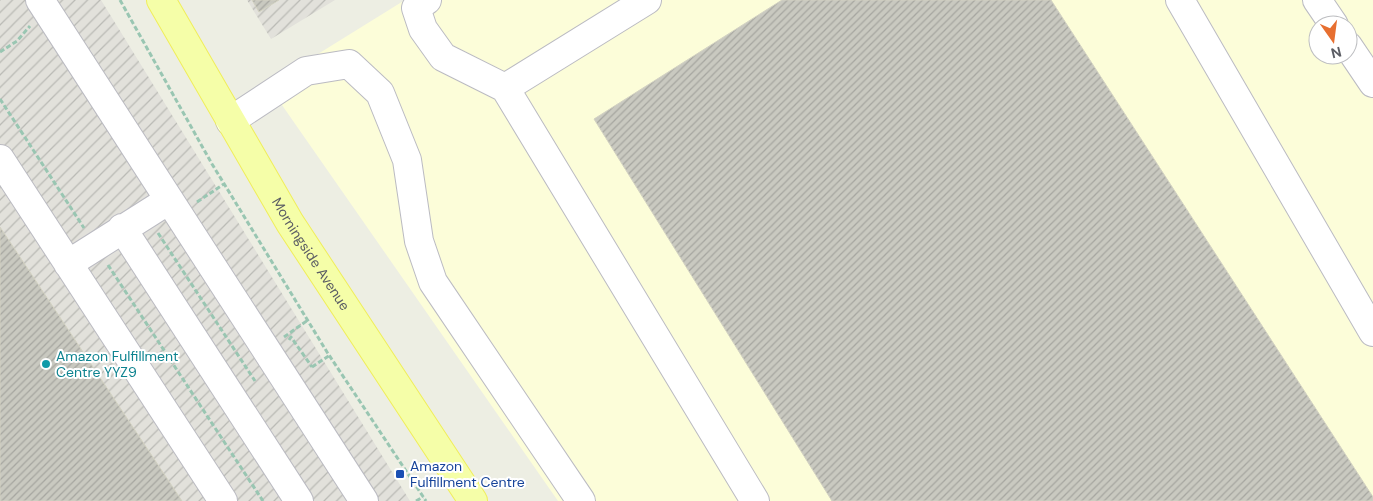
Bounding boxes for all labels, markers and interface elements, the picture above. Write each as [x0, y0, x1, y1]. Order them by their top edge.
north arrow [1308, 15, 1358, 65]
text: N [1329, 43, 1343, 63]
street label: Morningside Avenue [268, 194, 354, 314]
place label: Amazon Fulfillment Centre YYZ9 [56, 347, 179, 381]
marker: Amazon Fulfillment Centre YYZ9 [40, 358, 52, 370]
place label: Amazon Fulfillment Centre [410, 457, 525, 491]
marker: Amazon Fulfillment Centre [394, 468, 406, 480]

